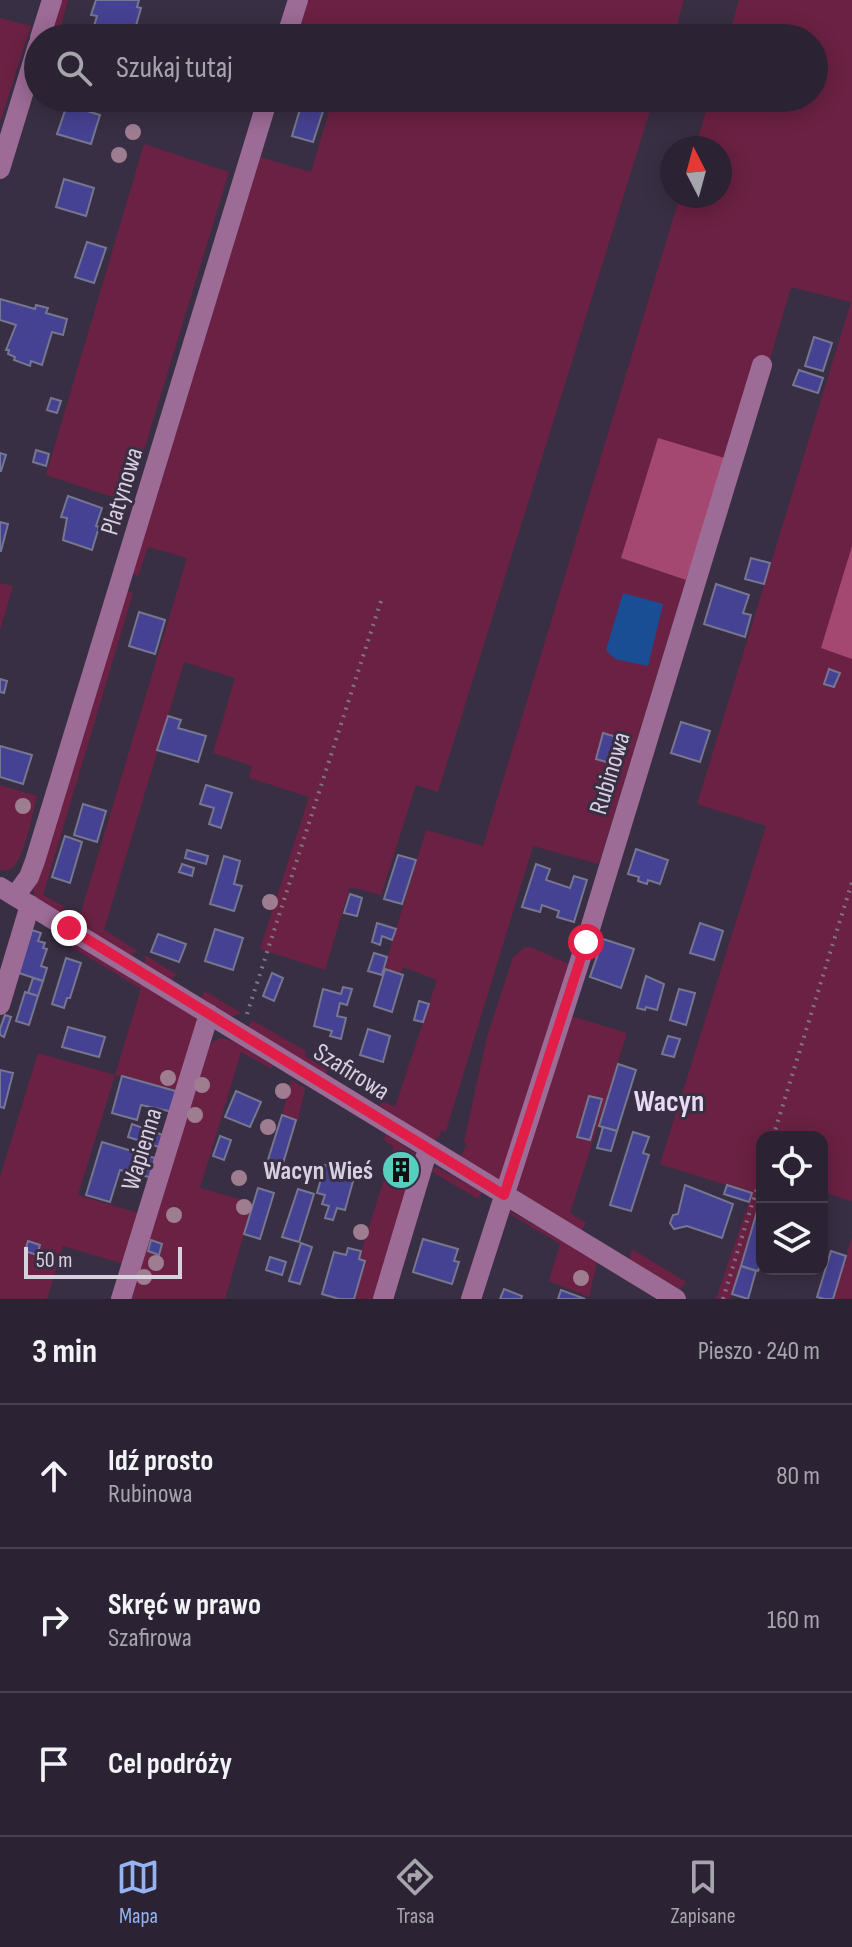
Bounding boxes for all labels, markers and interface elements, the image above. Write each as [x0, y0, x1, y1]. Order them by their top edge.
search box [24, 24, 828, 112]
icon: search [52, 46, 96, 90]
text: Szukaj tutaj [116, 50, 233, 86]
north arrow [660, 136, 732, 208]
street label: Platynowa [94, 444, 150, 539]
street label: Rubinowa [583, 728, 638, 818]
route end [51, 910, 87, 946]
route start [568, 924, 604, 960]
street label: Szafirowa [307, 1037, 395, 1108]
district label: Wacyn [634, 1084, 704, 1120]
street label: Wapienna [115, 1104, 170, 1194]
map controls [756, 1131, 828, 1275]
button: locate [756, 1131, 828, 1203]
building icon: Wacyn Wieś [380, 1149, 422, 1191]
place label: Wacyn Wieś [263, 1156, 373, 1187]
button: layers [756, 1203, 828, 1275]
scale bar [24, 1243, 182, 1279]
text: 50 m [36, 1247, 72, 1274]
text: 3 min [32, 1331, 97, 1372]
text: Pieszo · 240 m [698, 1336, 820, 1367]
text: Idź prosto [108, 1443, 213, 1479]
icon: ahead [32, 1454, 76, 1498]
text: 80 m [776, 1461, 820, 1492]
text: Rubinowa [108, 1479, 193, 1510]
text: Skręć w prawo [108, 1587, 261, 1623]
icon: right [32, 1598, 76, 1642]
text: 160 m [767, 1605, 820, 1636]
text: Szafirowa [108, 1623, 192, 1654]
icon: arrive [32, 1742, 76, 1786]
text: Cel podróży [108, 1746, 232, 1782]
tab: Mapa [116, 1855, 160, 1930]
tab: Trasa [393, 1855, 437, 1930]
tab: Zapisane [670, 1855, 736, 1930]

